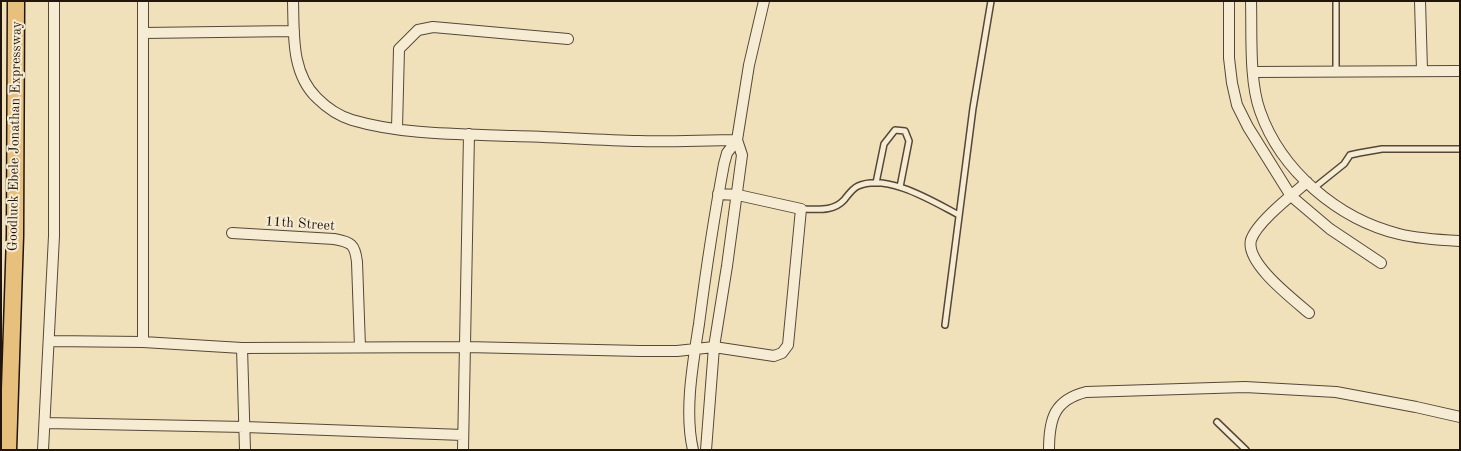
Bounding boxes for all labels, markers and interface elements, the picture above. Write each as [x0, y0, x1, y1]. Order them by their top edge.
street label: Goodluck Ebele Jonathan Expressway [5, 21, 25, 251]
street label: 11th Street [265, 213, 335, 235]

